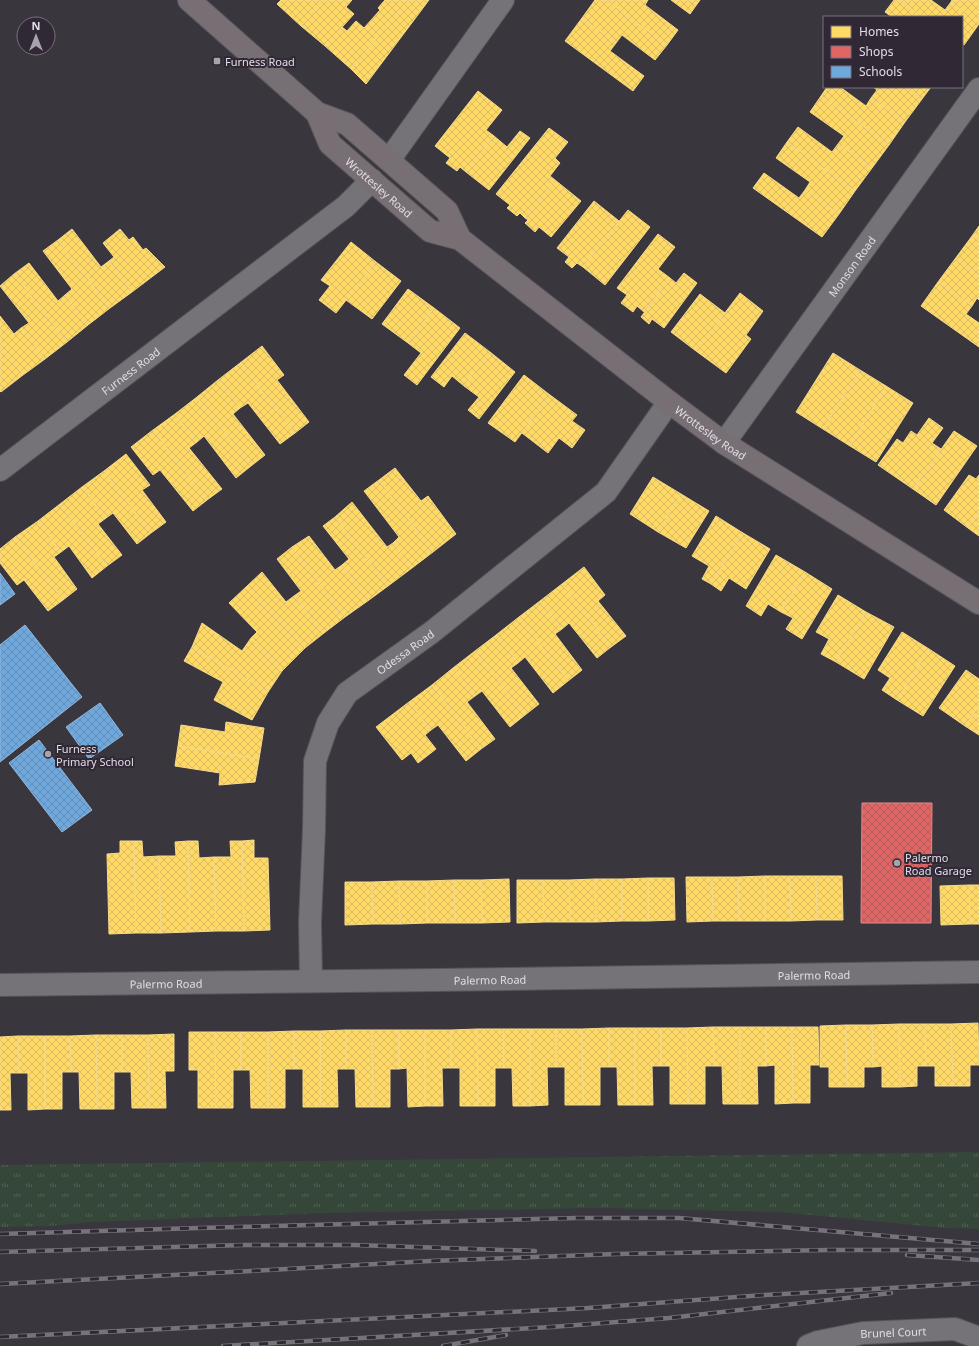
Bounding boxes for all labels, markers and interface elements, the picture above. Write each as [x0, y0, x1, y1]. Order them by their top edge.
north arrow [16, 16, 56, 56]
legend [823, 16, 963, 88]
text: N [32, 18, 40, 33]
text: Homes [859, 23, 899, 40]
text: Shops [859, 43, 894, 60]
place label: Furness Road [225, 54, 295, 69]
marker: Furness Road [212, 56, 222, 66]
text: Schools [859, 63, 902, 80]
street label: Wrottesley Road [343, 154, 416, 220]
street label: Monson Road [824, 233, 878, 300]
street label: Furness Road [98, 343, 163, 398]
street label: Wrottesley Road [672, 402, 749, 463]
street label: Odessa Road [373, 626, 437, 677]
place label: Furness Primary School [56, 741, 134, 769]
marker: Furness Primary School [43, 749, 53, 759]
place label: Palermo Road Garage [905, 850, 972, 878]
marker: Palermo Road Garage [892, 858, 902, 868]
street label: Palermo Road [777, 966, 850, 982]
street label: Palermo Road [454, 971, 526, 987]
street label: Palermo Road [130, 975, 202, 991]
street label: Brunel Court [860, 1323, 927, 1341]

